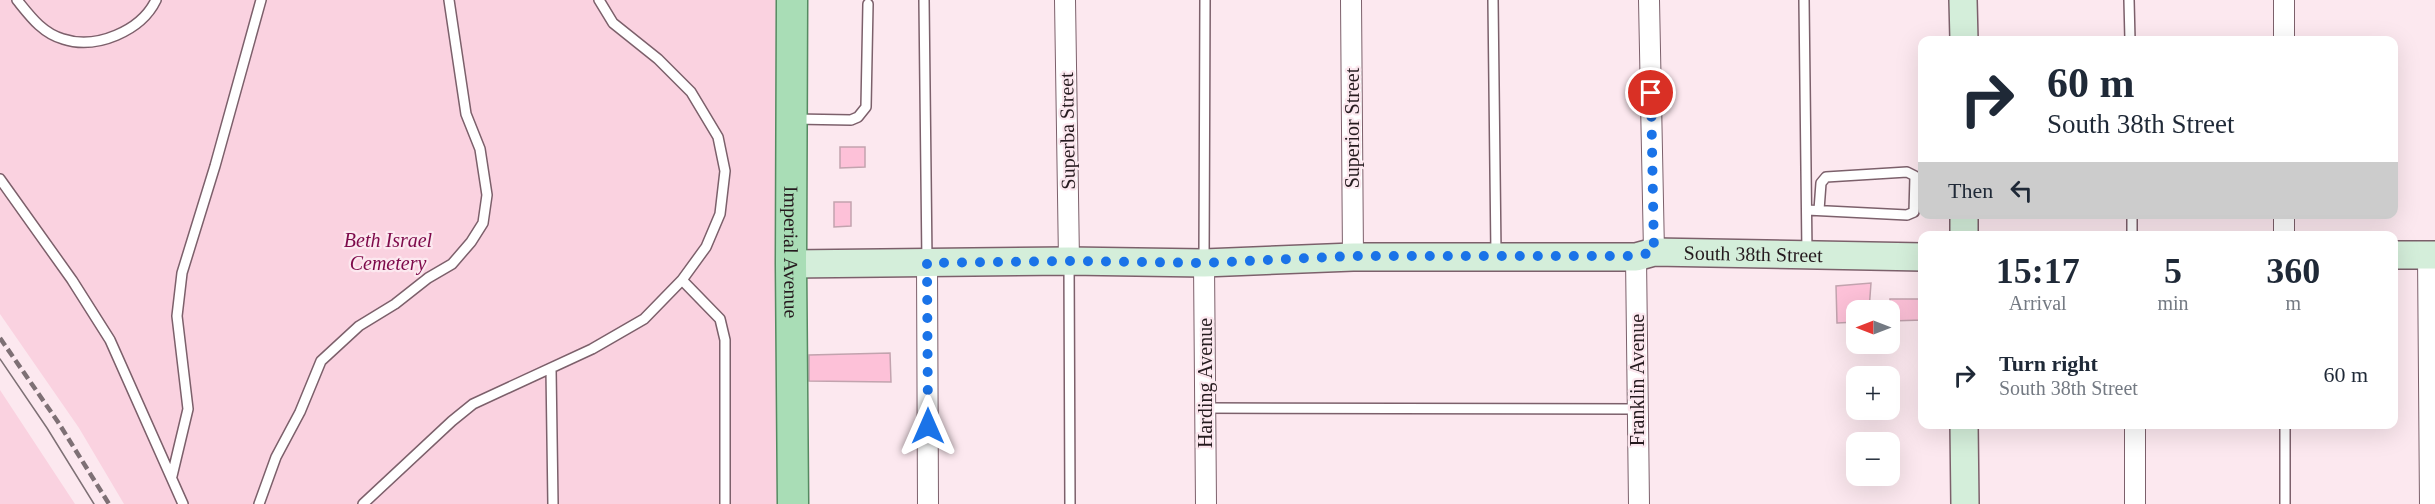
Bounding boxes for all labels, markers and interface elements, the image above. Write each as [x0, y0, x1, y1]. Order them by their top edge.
icon: right [1948, 60, 2026, 138]
text: 60 m [2047, 60, 2135, 106]
street label: Superior Street [1341, 67, 1364, 188]
pin [1625, 67, 1676, 118]
street label: Superba Street [1055, 72, 1080, 190]
icon: arrive [1634, 76, 1667, 109]
text: South 38th Street [2047, 109, 2235, 139]
icon: left [2005, 174, 2038, 207]
text: Then [1948, 178, 1993, 203]
street label: Imperial Avenue [779, 186, 802, 318]
park label: Beth Israel Cemetery [344, 229, 433, 275]
street label: South 38th Street [1683, 242, 1823, 266]
text: 15:17 [1996, 251, 2080, 291]
text: 5 [2164, 251, 2182, 291]
text: 360 [2266, 251, 2320, 291]
text: Arrival [2009, 292, 2067, 314]
text: min [2157, 292, 2189, 314]
text: m [2286, 292, 2301, 314]
north arrow [1846, 300, 1900, 354]
map controls [1846, 300, 1900, 486]
street label: Franklin Avenue [1626, 314, 1648, 446]
street label: Harding Avenue [1194, 318, 1217, 448]
text: Turn right [1999, 351, 2098, 376]
icon: right [1948, 359, 1981, 392]
text: 60 m [2323, 362, 2368, 387]
button: + [1846, 366, 1900, 420]
text: South 38th Street [1999, 377, 2138, 399]
position arrow [896, 394, 960, 458]
button: − [1846, 432, 1900, 486]

